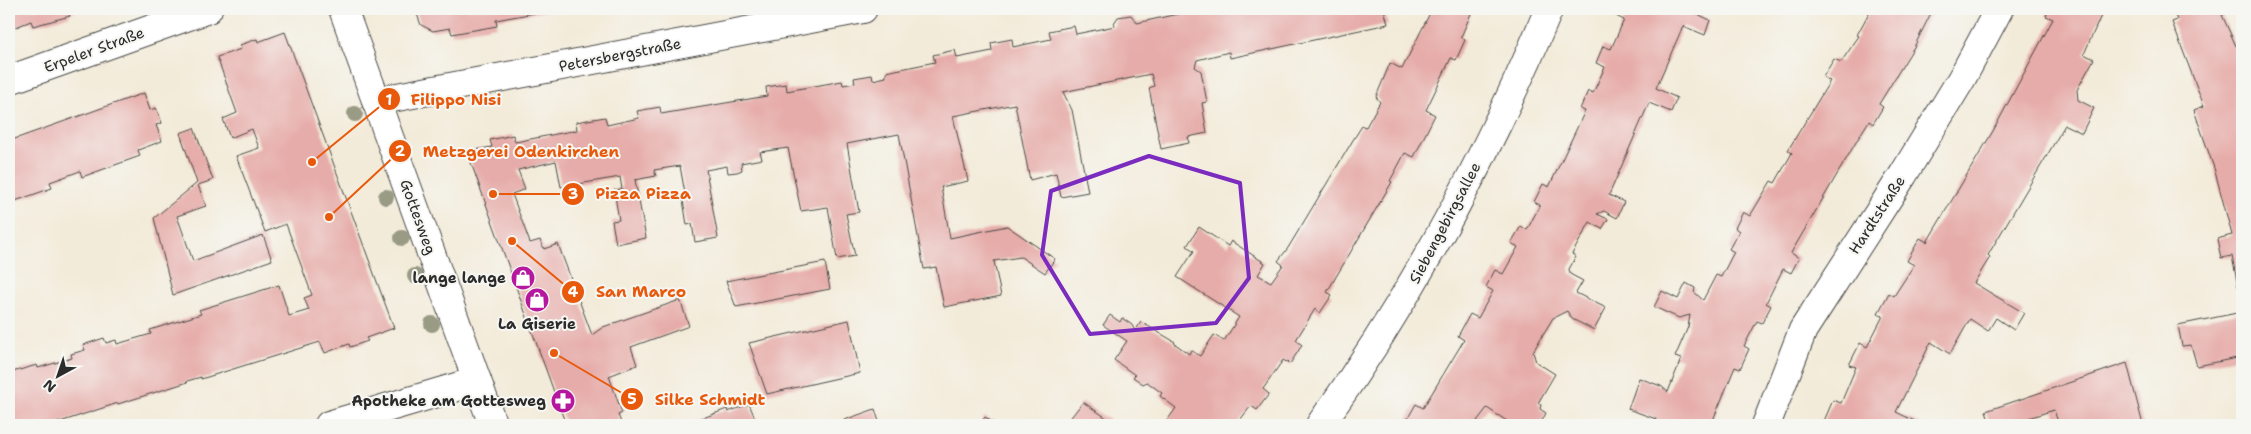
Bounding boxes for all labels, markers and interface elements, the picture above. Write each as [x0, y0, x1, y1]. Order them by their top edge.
street label: Erpeler Straße [41, 23, 147, 77]
street label: Petersbergstraße [557, 33, 683, 77]
callout: Filippo Nisi [376, 84, 512, 115]
text: Filippo Nisi [411, 89, 501, 110]
text: 1 [386, 90, 393, 110]
callout: Metzgerei Odenkirchen [388, 136, 629, 167]
text: 2 [395, 141, 406, 161]
text: Metzgerei Odenkirchen [423, 141, 620, 162]
street label: Siebengebirgsallee [1405, 159, 1485, 287]
street label: Hardtstraße [1844, 172, 1910, 258]
street label: Gottesweg [395, 177, 441, 257]
callout: Pizza Pizza [561, 178, 701, 209]
text: Pizza Pizza [595, 183, 691, 204]
text: 3 [568, 184, 578, 204]
shop icon: lange lange [510, 265, 536, 291]
place label: lange lange [413, 268, 506, 288]
callout: San Marco [561, 276, 696, 307]
text: San Marco [596, 281, 686, 302]
text: 4 [568, 282, 579, 302]
shop icon: La Giserie [524, 287, 550, 313]
place label: La Giserie [498, 314, 576, 334]
north arrow [32, 352, 82, 402]
text: N [40, 375, 60, 396]
callout: Silke Schmidt [620, 383, 776, 414]
pharmacy icon: Apotheke am Gottesweg [550, 388, 576, 414]
text: 5 [627, 389, 637, 409]
text: Silke Schmidt [655, 389, 766, 410]
place label: Apotheke am Gottesweg [351, 391, 546, 411]

